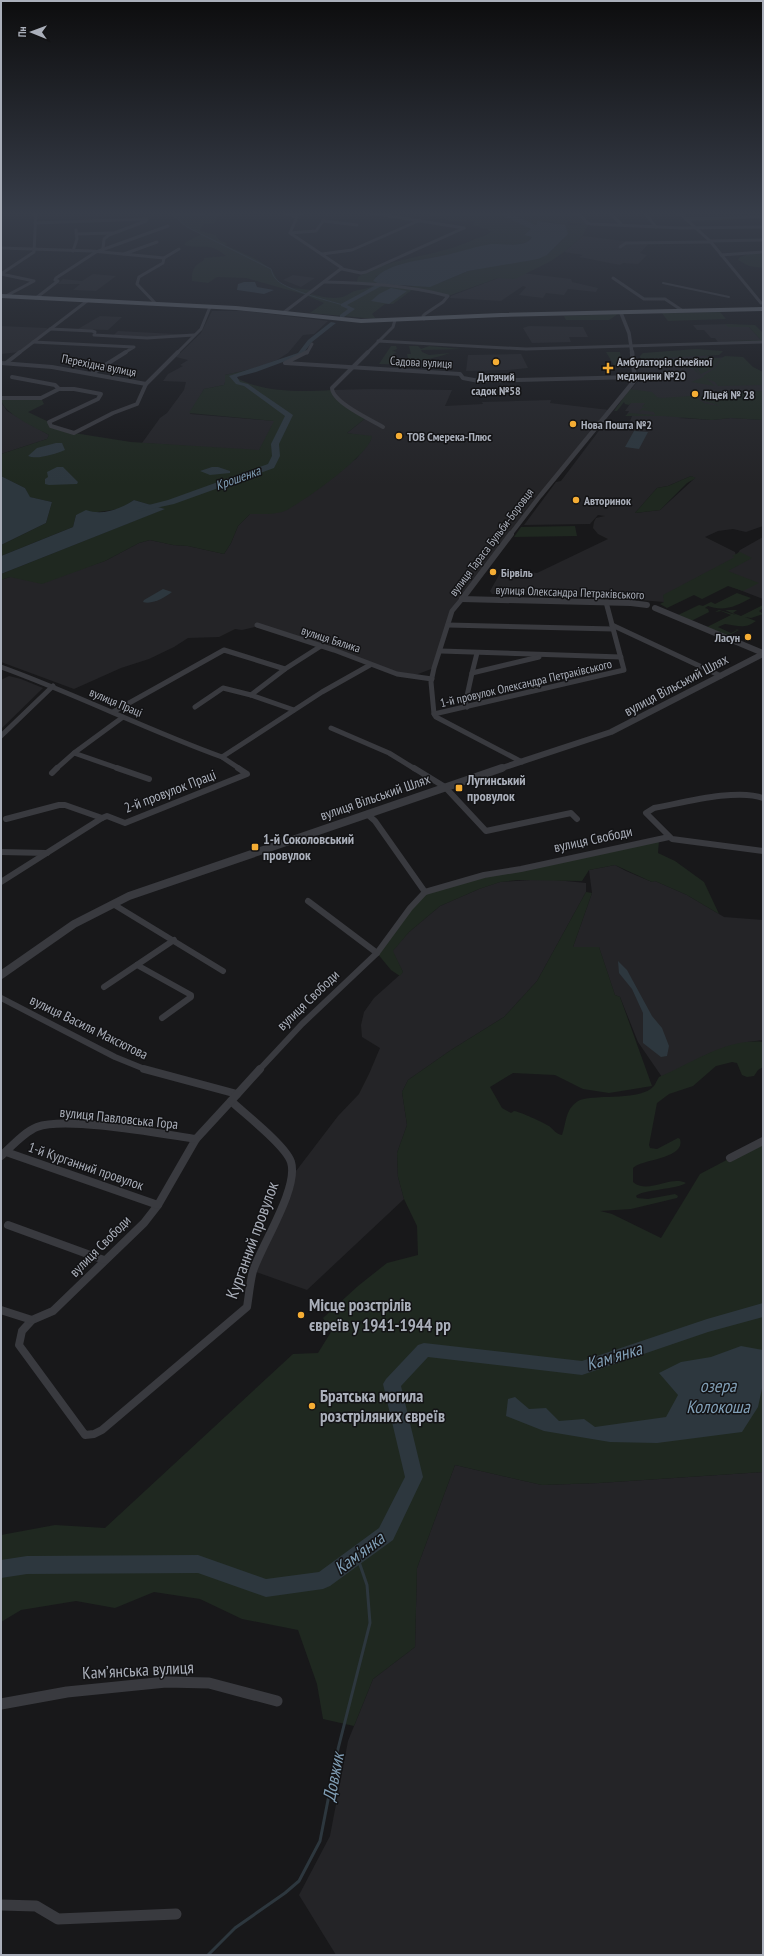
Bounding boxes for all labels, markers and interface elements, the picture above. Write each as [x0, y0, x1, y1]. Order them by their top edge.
north arrow [12, 12, 52, 52]
text: Пн [15, 26, 29, 37]
street label: Перехідна вулиця [60, 350, 138, 380]
street label: Садова вулиця [390, 353, 453, 371]
place label: Амбулаторія сімейної медицини №20 [616, 354, 713, 383]
marker: Дитячий садок №58 [491, 357, 501, 367]
marker: Амбулаторія сімейної медицини №20 [602, 362, 614, 374]
place label: Дитячий садок №58 [471, 369, 521, 398]
place label: Ліцей № 28 [702, 387, 755, 402]
marker: Ліцей № 28 [690, 389, 700, 399]
place label: Нова Пошта №2 [581, 417, 652, 432]
marker: Нова Пошта №2 [568, 419, 578, 429]
place label: ТОВ Смерека-Плюс [407, 429, 492, 444]
marker: ТОВ Смерека-Плюс [394, 431, 404, 441]
water label: Крошенка [213, 462, 264, 494]
street label: вулиця Тараса Бульби-Боровця [446, 485, 537, 599]
place label: Авторинок [583, 493, 631, 508]
marker: Авторинок [571, 495, 581, 505]
place label: Бірвіль [501, 565, 533, 580]
marker: Бірвіль [488, 567, 498, 577]
street label: вулиця Олександра Петраківського [495, 582, 645, 602]
street label: вулиця Бялика [299, 622, 363, 656]
place label: Ласун [714, 630, 740, 645]
marker: Ласун [743, 632, 753, 642]
street label: вулиця Вільський Шлях [621, 650, 731, 720]
street label: 1-й провулок Олександра Петраківського [439, 656, 613, 710]
street label: вулиця Праці [87, 684, 145, 720]
street label: 2-й провулок Праці [122, 765, 218, 817]
street label: вулиця Вільський Шлях [318, 770, 433, 824]
place label: Лугинський провулок [466, 771, 526, 805]
marker: Лугинський провулок [454, 783, 464, 793]
street label: вулиця Свободи [552, 822, 634, 856]
place label: 1-й Соколовський провулок [263, 830, 354, 864]
marker: 1-й Соколовський провулок [250, 842, 260, 852]
street label: вулиця Свободи [273, 966, 343, 1034]
street label: вулиця Василя Максютова [27, 991, 151, 1063]
street label: вулиця Павловська Гора [59, 1103, 179, 1133]
street label: 1-й Курганний провулок [26, 1138, 147, 1194]
street label: Курганний провулок [221, 1178, 284, 1302]
street label: вулиця Свободи [65, 1211, 135, 1281]
place label: Місце розстрілів євреїв у 1941-1944 рр [309, 1294, 451, 1336]
marker: Місце розстрілів євреїв у 1941-1944 рр [296, 1310, 306, 1320]
water label: Кам'янка [583, 1336, 645, 1375]
water label: озера Колокоша [686, 1374, 750, 1418]
place label: Братська могила розстріляних євреїв [320, 1385, 445, 1427]
marker: Братська могила розстріляних євреїв [307, 1401, 317, 1411]
water label: Кам'янка [329, 1526, 389, 1579]
street label: Камʼянська вулиця [82, 1656, 194, 1684]
water label: Довжик [317, 1749, 349, 1804]

